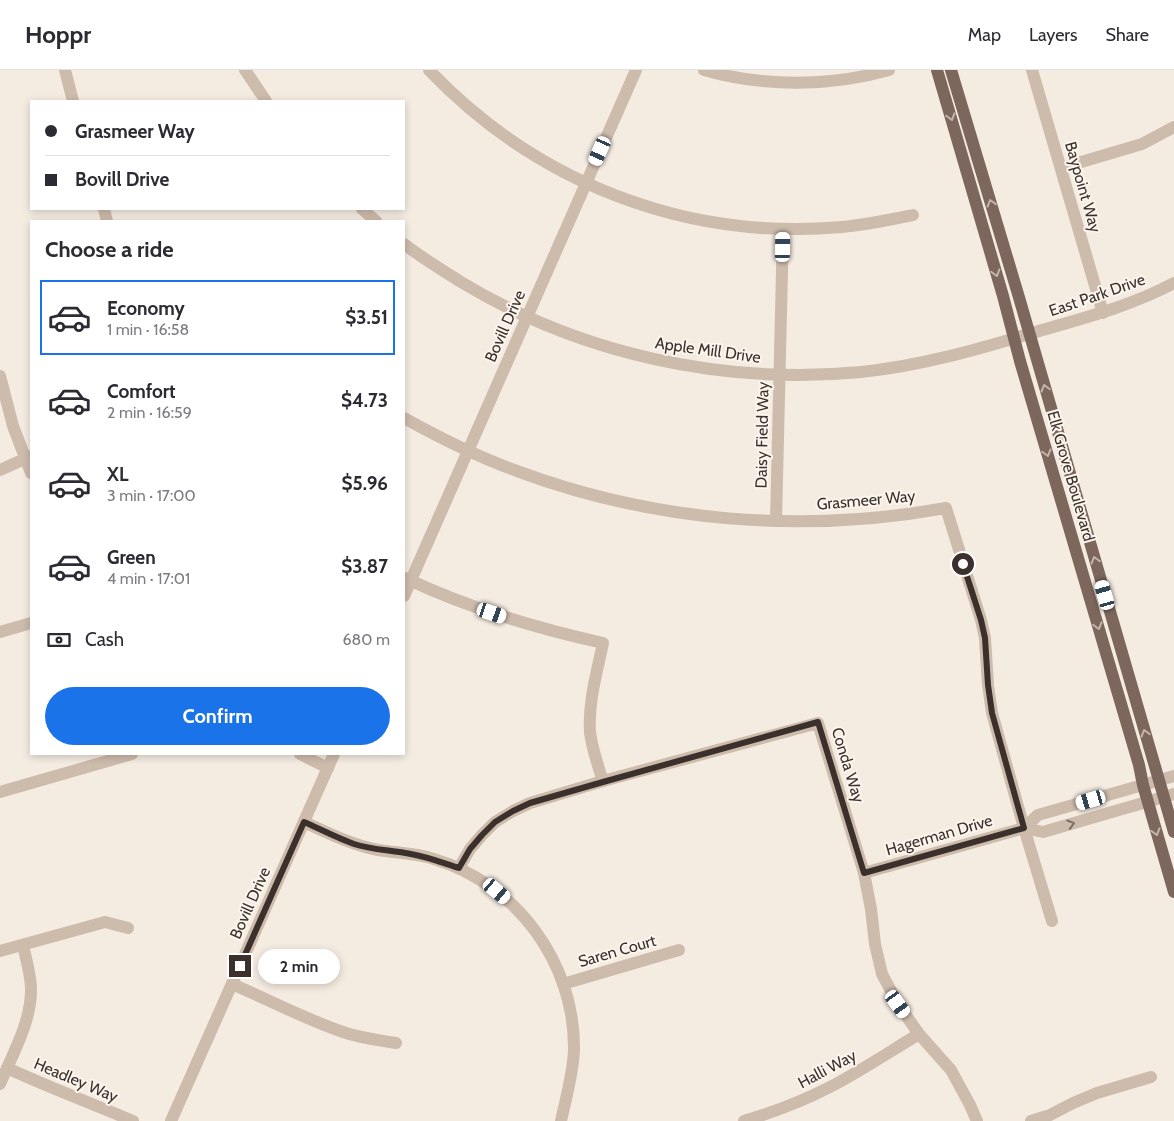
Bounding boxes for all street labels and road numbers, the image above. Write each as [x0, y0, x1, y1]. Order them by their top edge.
street label: Baypoint Way [1061, 139, 1105, 235]
street label: East Park Drive [1046, 270, 1148, 320]
street label: Bovill Drive [481, 287, 529, 365]
street label: Apple Mill Drive [654, 333, 762, 367]
street label: Daisy Field Way [752, 381, 772, 489]
street label: Elk Grove Boulevard [1043, 409, 1099, 543]
street label: Grasmeer Way [816, 486, 916, 514]
street label: Conda Way [828, 725, 868, 805]
street label: Hagerman Drive [883, 811, 995, 859]
street label: Bovill Drive [226, 864, 274, 942]
street label: Saren Court [576, 931, 659, 971]
street label: Halli Way [795, 1046, 859, 1092]
street label: Headley Way [31, 1054, 121, 1106]

